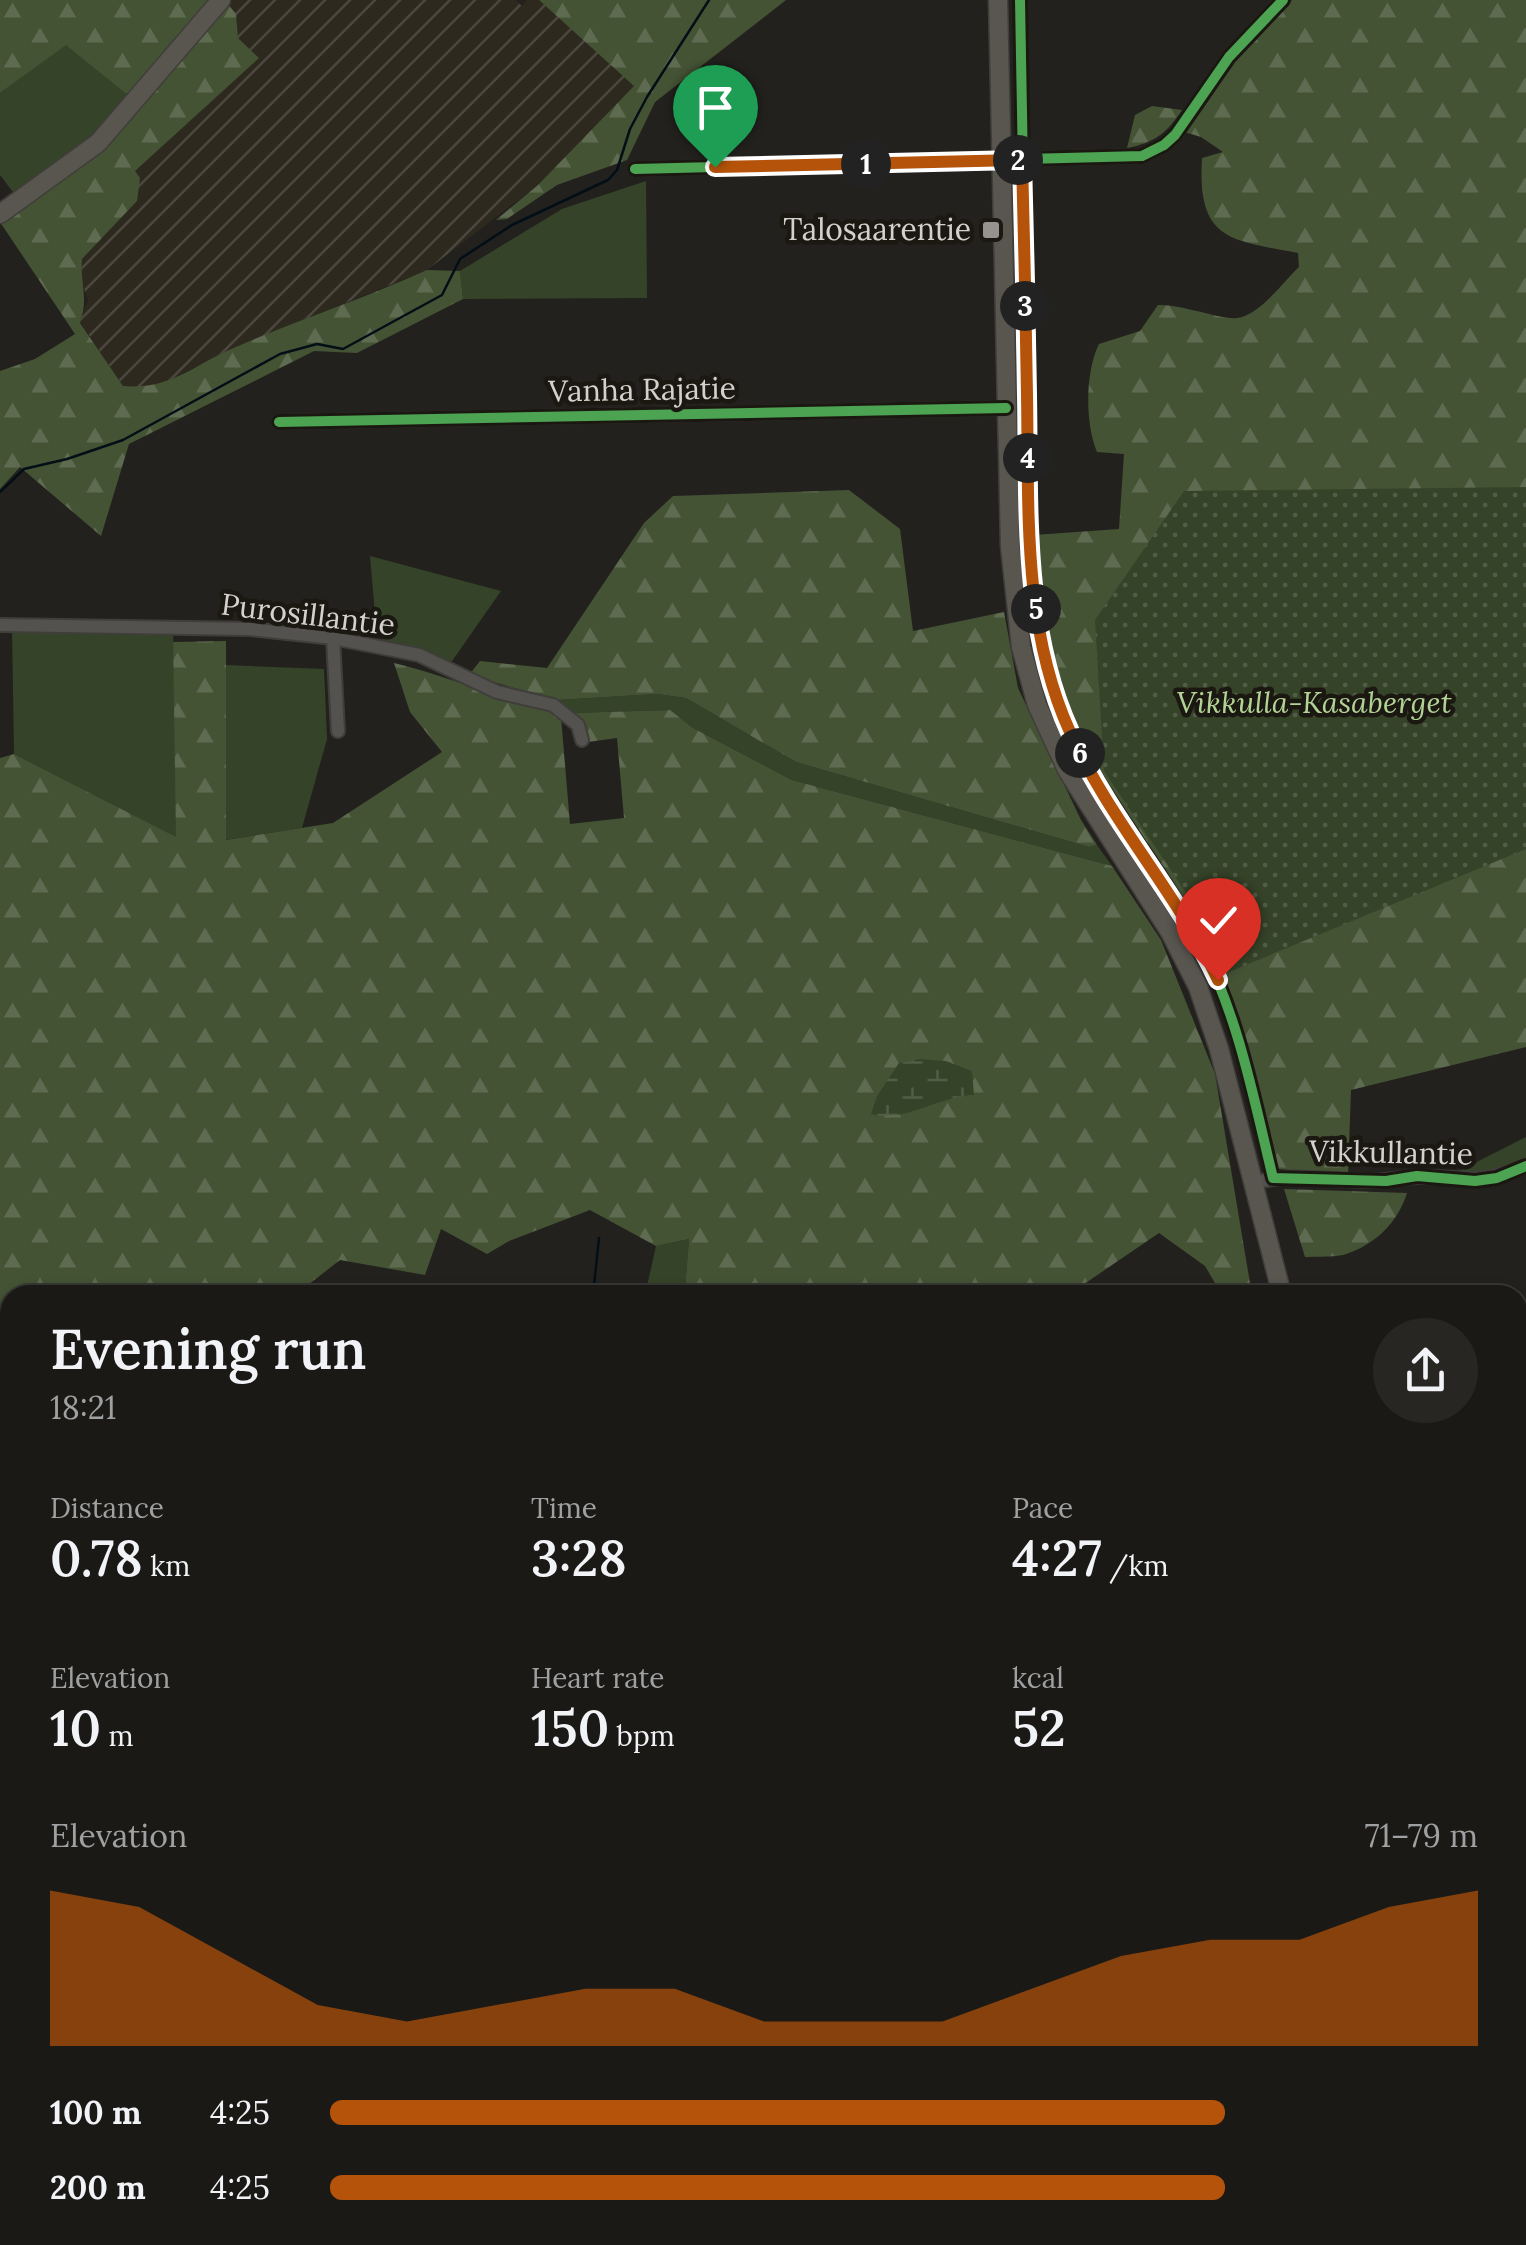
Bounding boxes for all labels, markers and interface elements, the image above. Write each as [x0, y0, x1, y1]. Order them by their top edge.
pin [673, 65, 758, 168]
icon: arrive [688, 80, 743, 135]
pin: 2 [993, 135, 1043, 185]
pin: 1 [841, 139, 891, 189]
text: 2 [1011, 142, 1025, 178]
text: 1 [860, 146, 872, 182]
place label: Talosaarentie [783, 210, 971, 248]
marker: Talosaarentie [980, 219, 1002, 241]
pin: 3 [1000, 281, 1050, 331]
text: 3 [1017, 288, 1033, 324]
street label: Vanha Rajatie [547, 368, 736, 411]
pin: 4 [1003, 433, 1053, 483]
text: 4 [1020, 440, 1036, 476]
street label: Purosillantie [219, 584, 397, 644]
pin: 5 [1011, 584, 1061, 634]
text: 5 [1028, 591, 1044, 627]
park label: Vikkulla-Kasaberget [1176, 683, 1452, 721]
pin: 6 [1055, 728, 1105, 778]
text: 6 [1072, 735, 1088, 771]
pin [1176, 878, 1261, 981]
icon: check [1191, 893, 1246, 948]
street label: Vikkullantie [1308, 1132, 1473, 1172]
text: Evening run [50, 1314, 367, 1384]
button: share [1373, 1318, 1478, 1423]
text: 18:21 [50, 1387, 116, 1428]
text: Distance [50, 1490, 164, 1526]
text: Time [531, 1490, 597, 1526]
text: Pace [1012, 1490, 1073, 1526]
text: 0.78 [50, 1526, 143, 1590]
text: 3:28 [531, 1526, 627, 1590]
text: 4:27 [1012, 1526, 1102, 1590]
text: km [143, 1548, 190, 1584]
text: /km [1102, 1548, 1169, 1584]
text: Elevation [50, 1660, 170, 1696]
text: Heart rate [531, 1660, 665, 1696]
text: kcal [1012, 1660, 1064, 1696]
text: 10 [50, 1696, 101, 1760]
text: 150 [531, 1696, 609, 1760]
text: 52 [1012, 1696, 1066, 1760]
text: m [101, 1718, 134, 1754]
text: bpm [609, 1718, 675, 1754]
text: Elevation [50, 1815, 187, 1856]
text: 71–79 m [1365, 1815, 1478, 1856]
text: 100 m [50, 2092, 142, 2133]
text: 4:25 [210, 2092, 270, 2133]
text: 200 m [50, 2167, 146, 2208]
text: 4:25 [210, 2167, 270, 2208]

